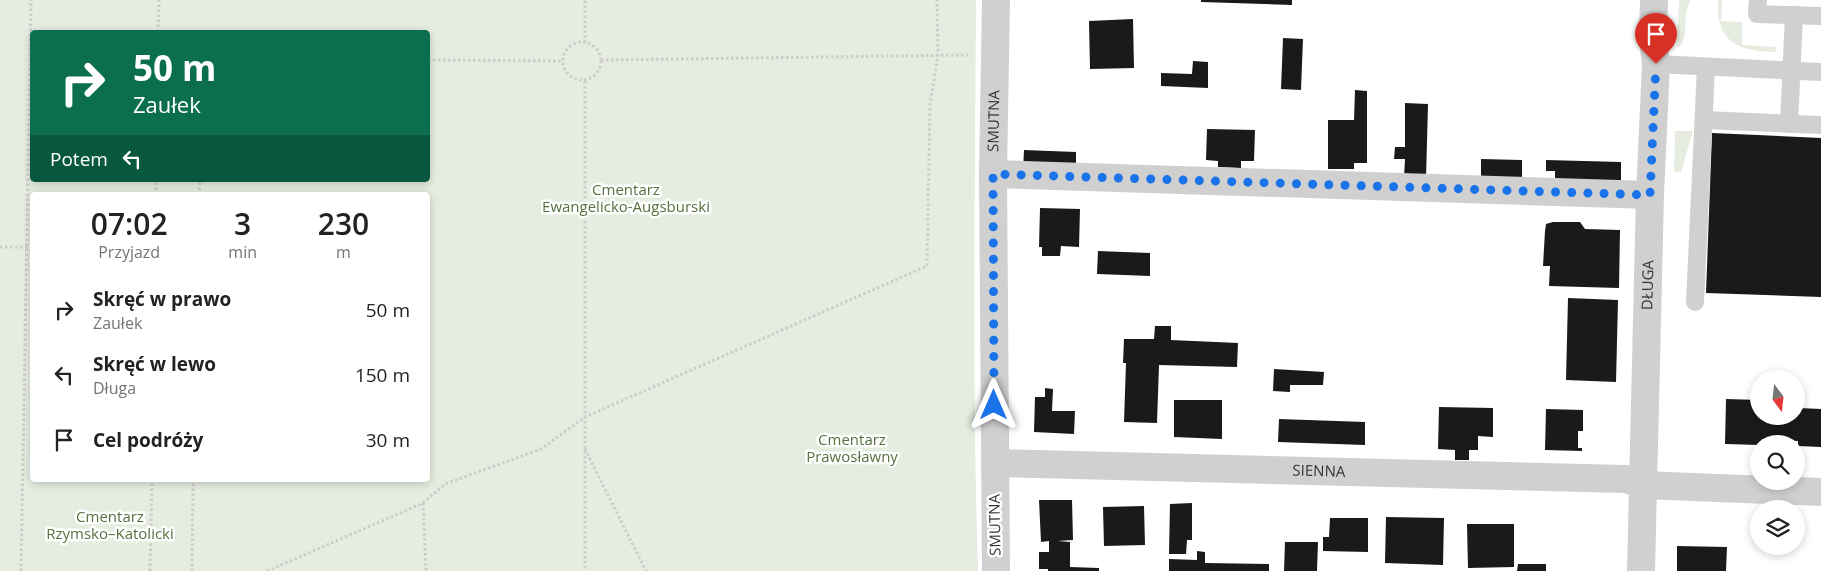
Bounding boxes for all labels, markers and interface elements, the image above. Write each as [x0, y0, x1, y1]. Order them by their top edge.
pin [1635, 13, 1677, 64]
icon: arrive [1642, 20, 1670, 48]
text: 50 m [133, 44, 216, 91]
icon: right [50, 50, 115, 115]
text: Zaułek [133, 89, 201, 119]
street label: SMUTNA [982, 89, 1003, 152]
icon: left [118, 145, 146, 173]
text: Potem [50, 146, 108, 172]
park label: Cmentarz Ewangelicko-Augsburski [542, 179, 710, 216]
text: 07:02 [91, 203, 168, 244]
text: 3 [234, 203, 251, 244]
text: 230 [318, 203, 369, 244]
text: Przyjazd [98, 241, 160, 263]
text: min [228, 241, 257, 263]
text: m [336, 241, 351, 263]
street label: DŁUGA [1636, 259, 1657, 310]
text: Skręć w prawo [93, 286, 231, 312]
icon: right [50, 296, 78, 324]
text: 50 m [366, 297, 410, 323]
text: Zaułek [93, 312, 142, 334]
text: Skręć w lewo [93, 351, 216, 377]
icon: left [50, 361, 78, 389]
text: 150 m [355, 362, 410, 388]
north arrow [1750, 370, 1805, 425]
map controls [1750, 370, 1805, 555]
text: Długa [93, 377, 136, 399]
position arrow [967, 378, 1019, 430]
icon: arrive [50, 426, 78, 454]
text: Cel podróży [93, 427, 203, 453]
text: 30 m [366, 427, 410, 453]
park label: Cmentarz Prawosławny [806, 429, 898, 466]
button: search [1750, 435, 1805, 490]
street label: SIENNA [1292, 460, 1346, 481]
street label: SMUTNA [983, 493, 1005, 556]
button: layers [1750, 500, 1805, 555]
park label: Cmentarz Rzymsko–Katolicki [46, 506, 174, 543]

